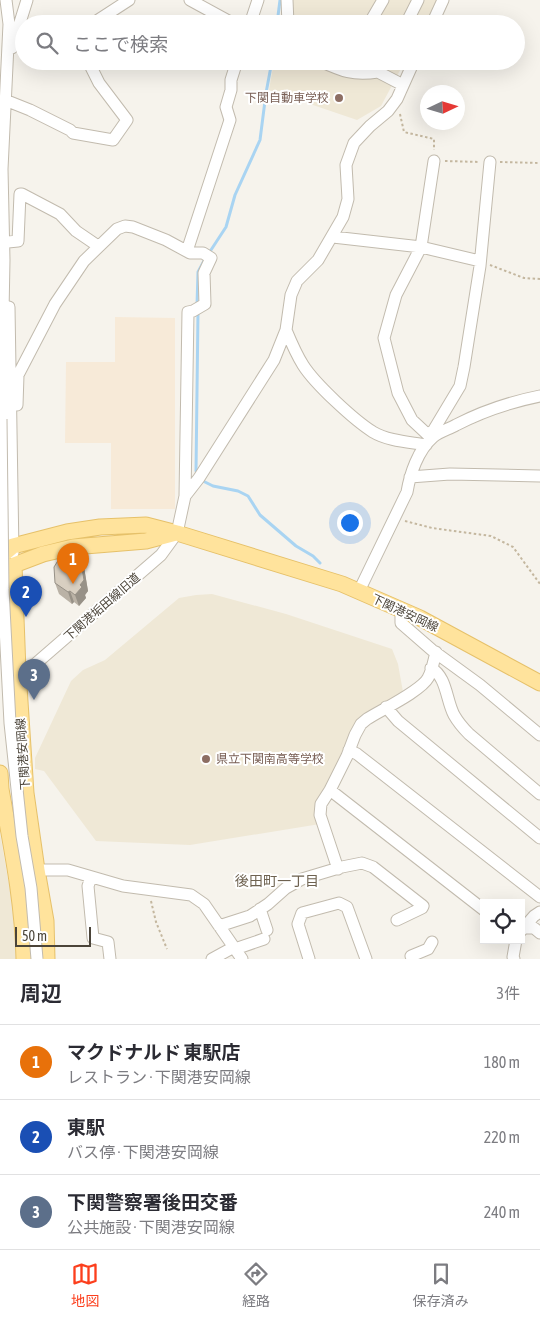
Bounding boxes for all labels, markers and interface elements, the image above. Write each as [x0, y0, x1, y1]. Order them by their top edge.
search box [15, 15, 525, 70]
icon: search [33, 29, 61, 57]
text: ここで検索 [73, 33, 168, 55]
north arrow [420, 85, 465, 130]
place label: 下関自動車学校 [245, 91, 329, 105]
marker: 下関自動車学校 [333, 92, 345, 104]
your location [337, 510, 363, 536]
pin: 1 [57, 543, 89, 584]
street label: 下関港垢田線旧道 [61, 570, 143, 644]
pin: 2 [10, 576, 42, 617]
street label: 下関港安岡線 [369, 591, 441, 635]
pin: 3 [18, 659, 50, 700]
street label: 下関港安岡線 [14, 718, 32, 790]
place label: 県立下関南高等学校 [216, 752, 324, 766]
marker: 県立下関南高等学校 [200, 753, 212, 765]
district label: 後田町一丁目 [235, 873, 319, 889]
map controls [480, 899, 525, 944]
button: locate [480, 899, 525, 944]
scale bar [15, 924, 91, 947]
text: 50 m [22, 928, 47, 944]
text: 周辺 [20, 981, 62, 1005]
text: 3件 [496, 984, 520, 1002]
text: マクドナルド 東駅店 [67, 1041, 241, 1063]
text: 1 [32, 1053, 40, 1071]
text: 180 m [484, 1053, 520, 1071]
text: レストラン · 下関港安岡線 [67, 1068, 251, 1086]
text: 東駅 [67, 1116, 105, 1138]
text: 2 [32, 1128, 40, 1146]
text: 220 m [484, 1128, 520, 1146]
text: バス停 · 下関港安岡線 [67, 1143, 219, 1161]
text: 下関警察署後田交番 [67, 1191, 238, 1213]
text: 3 [32, 1203, 40, 1221]
text: 240 m [484, 1203, 520, 1221]
text: 公共施設 · 下関港安岡線 [67, 1218, 235, 1236]
tab: 地図 [71, 1260, 99, 1310]
tab: 経路 [242, 1260, 270, 1310]
tab: 保存済み [413, 1260, 469, 1310]

